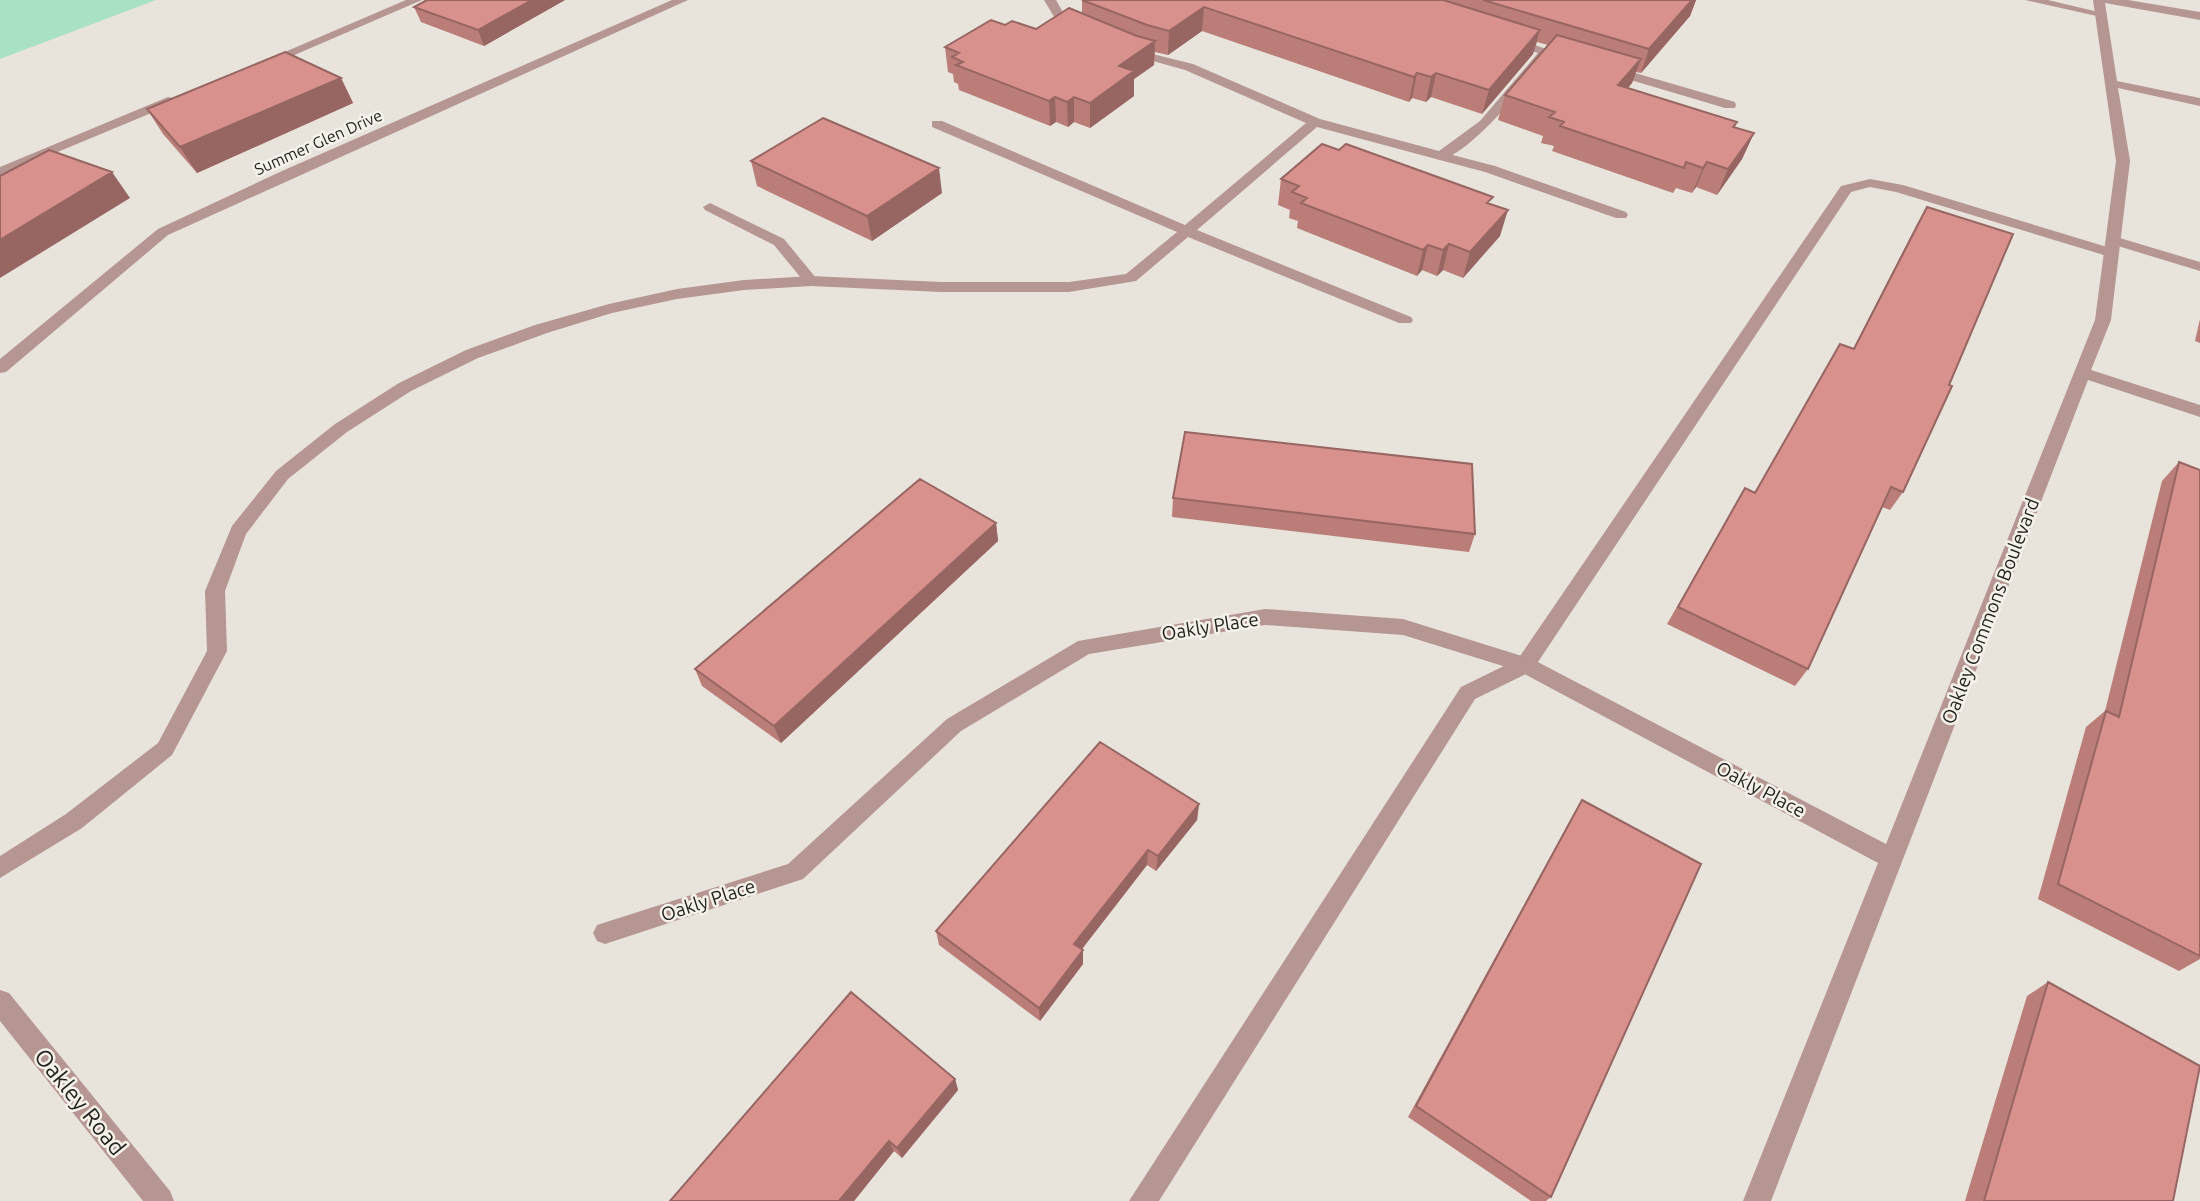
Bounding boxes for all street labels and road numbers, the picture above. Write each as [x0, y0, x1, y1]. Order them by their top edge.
street label: Summer Glen Drive [251, 106, 385, 178]
street label: Oakley Commons Boulevard [1937, 495, 2043, 727]
street label: Oakly Place [1160, 607, 1260, 645]
street label: Oakly Place [1713, 756, 1809, 822]
street label: Oakly Place [658, 874, 758, 926]
street label: Oakley Road [30, 1044, 131, 1160]

